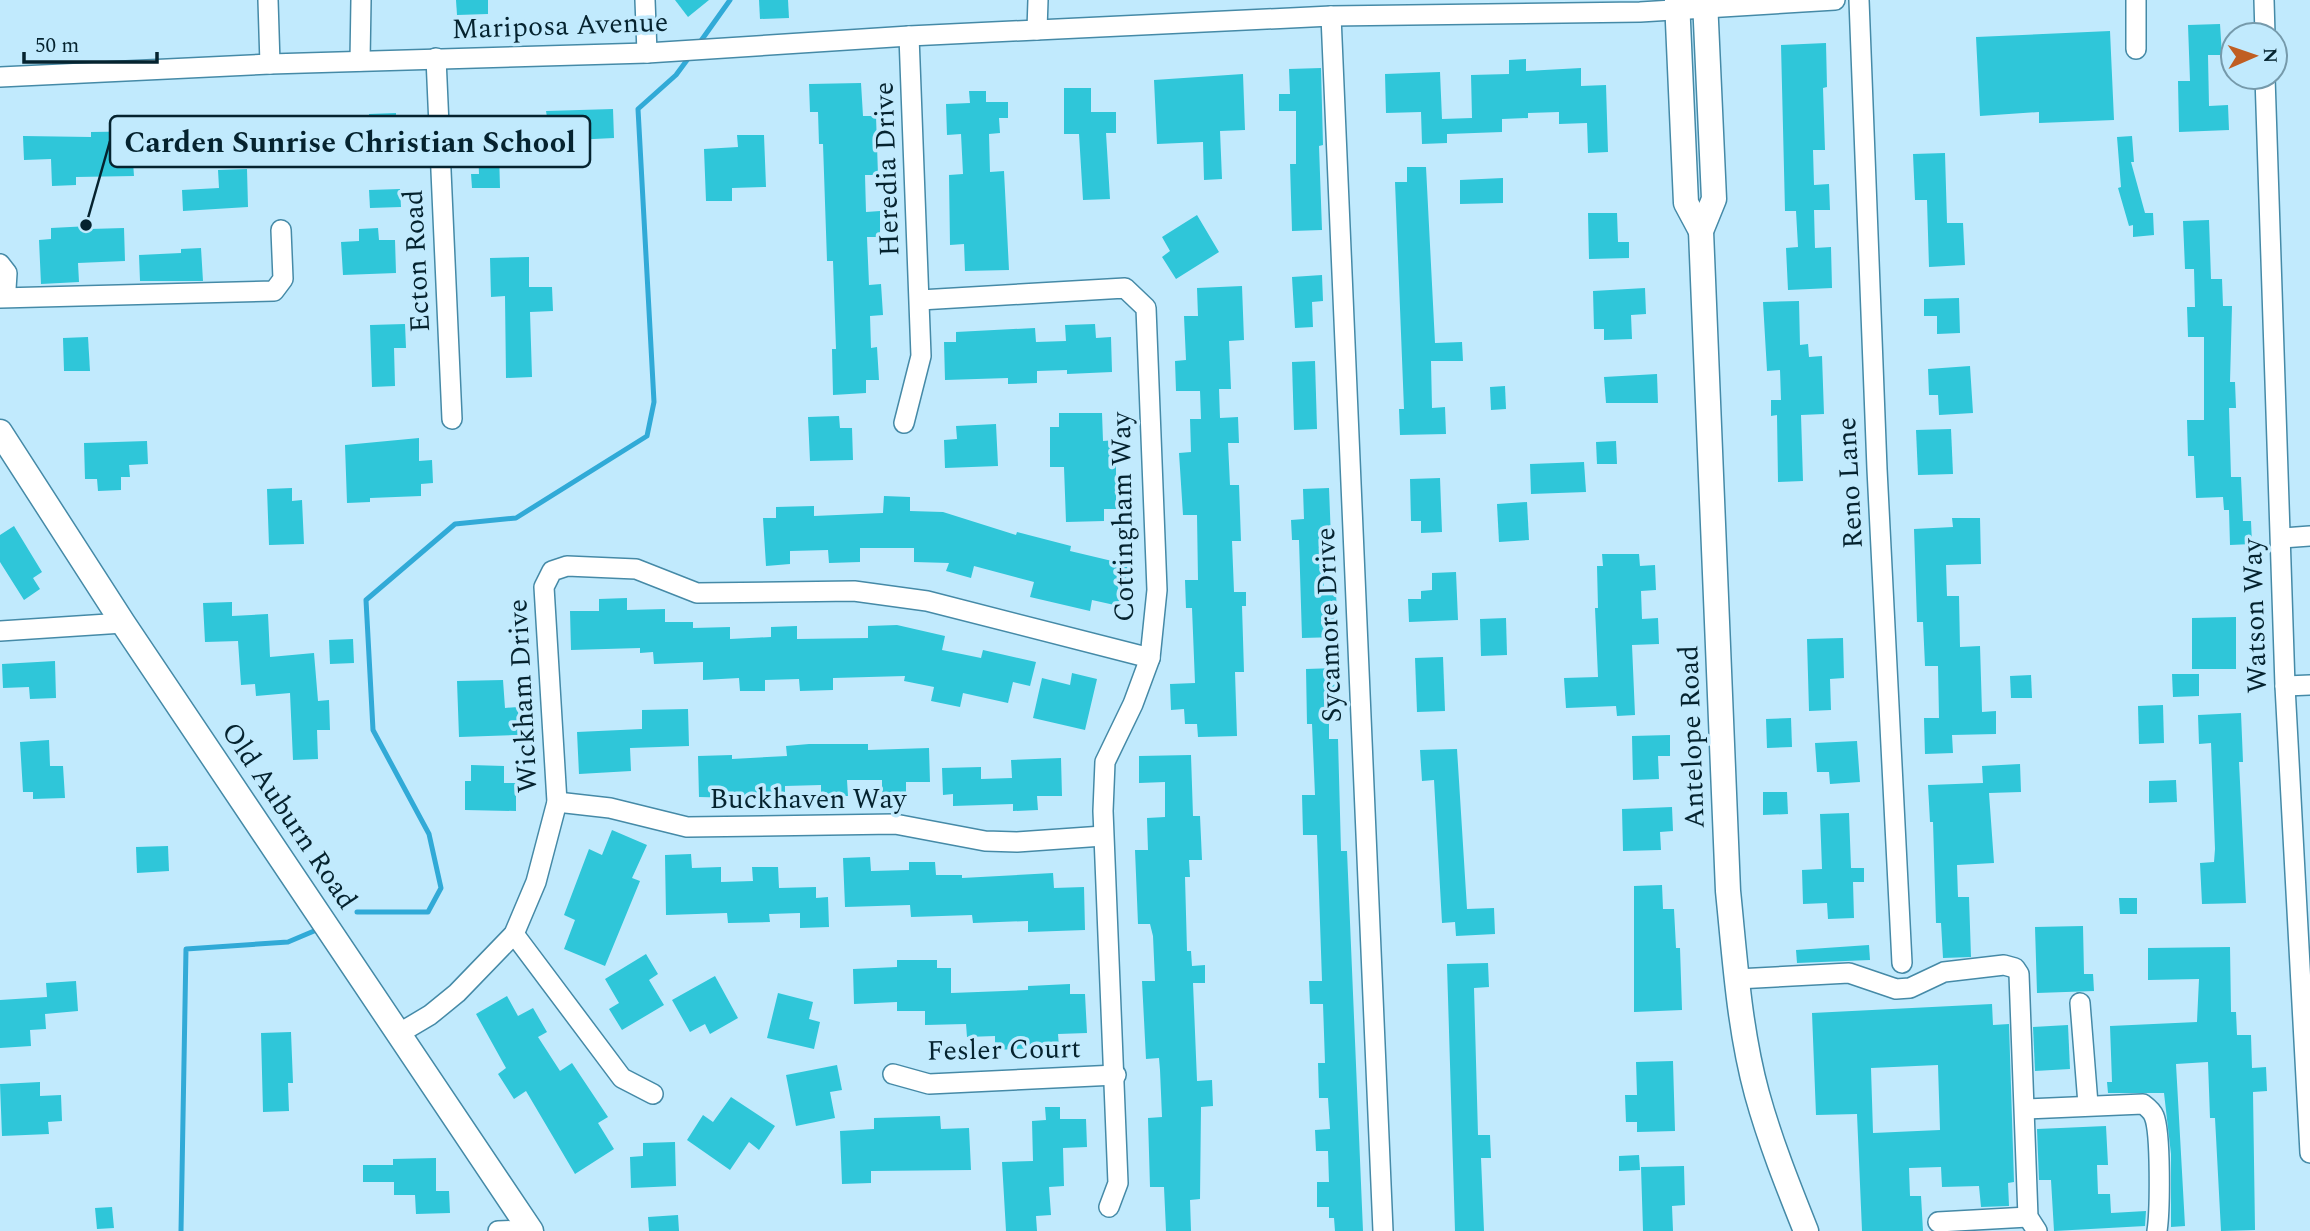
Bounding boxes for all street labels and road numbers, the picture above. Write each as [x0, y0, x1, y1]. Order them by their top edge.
street label: Mariposa Avenue [451, 1, 669, 51]
street label: Heredia Drive [862, 81, 912, 257]
street label: Ecton Road [392, 188, 442, 334]
street label: Cottingham Way [1100, 410, 1146, 622]
street label: Reno Lane [1825, 416, 1875, 550]
street label: Sycamore Drive [1304, 527, 1354, 723]
street label: Watson Way [2231, 536, 2279, 694]
street label: Wickham Drive [496, 598, 550, 794]
street label: Antelope Road [1667, 644, 1717, 830]
street label: Old Auburn Road [210, 713, 368, 919]
street label: Buckhaven Way [710, 778, 908, 821]
street label: Fesler Court [927, 1027, 1081, 1073]

